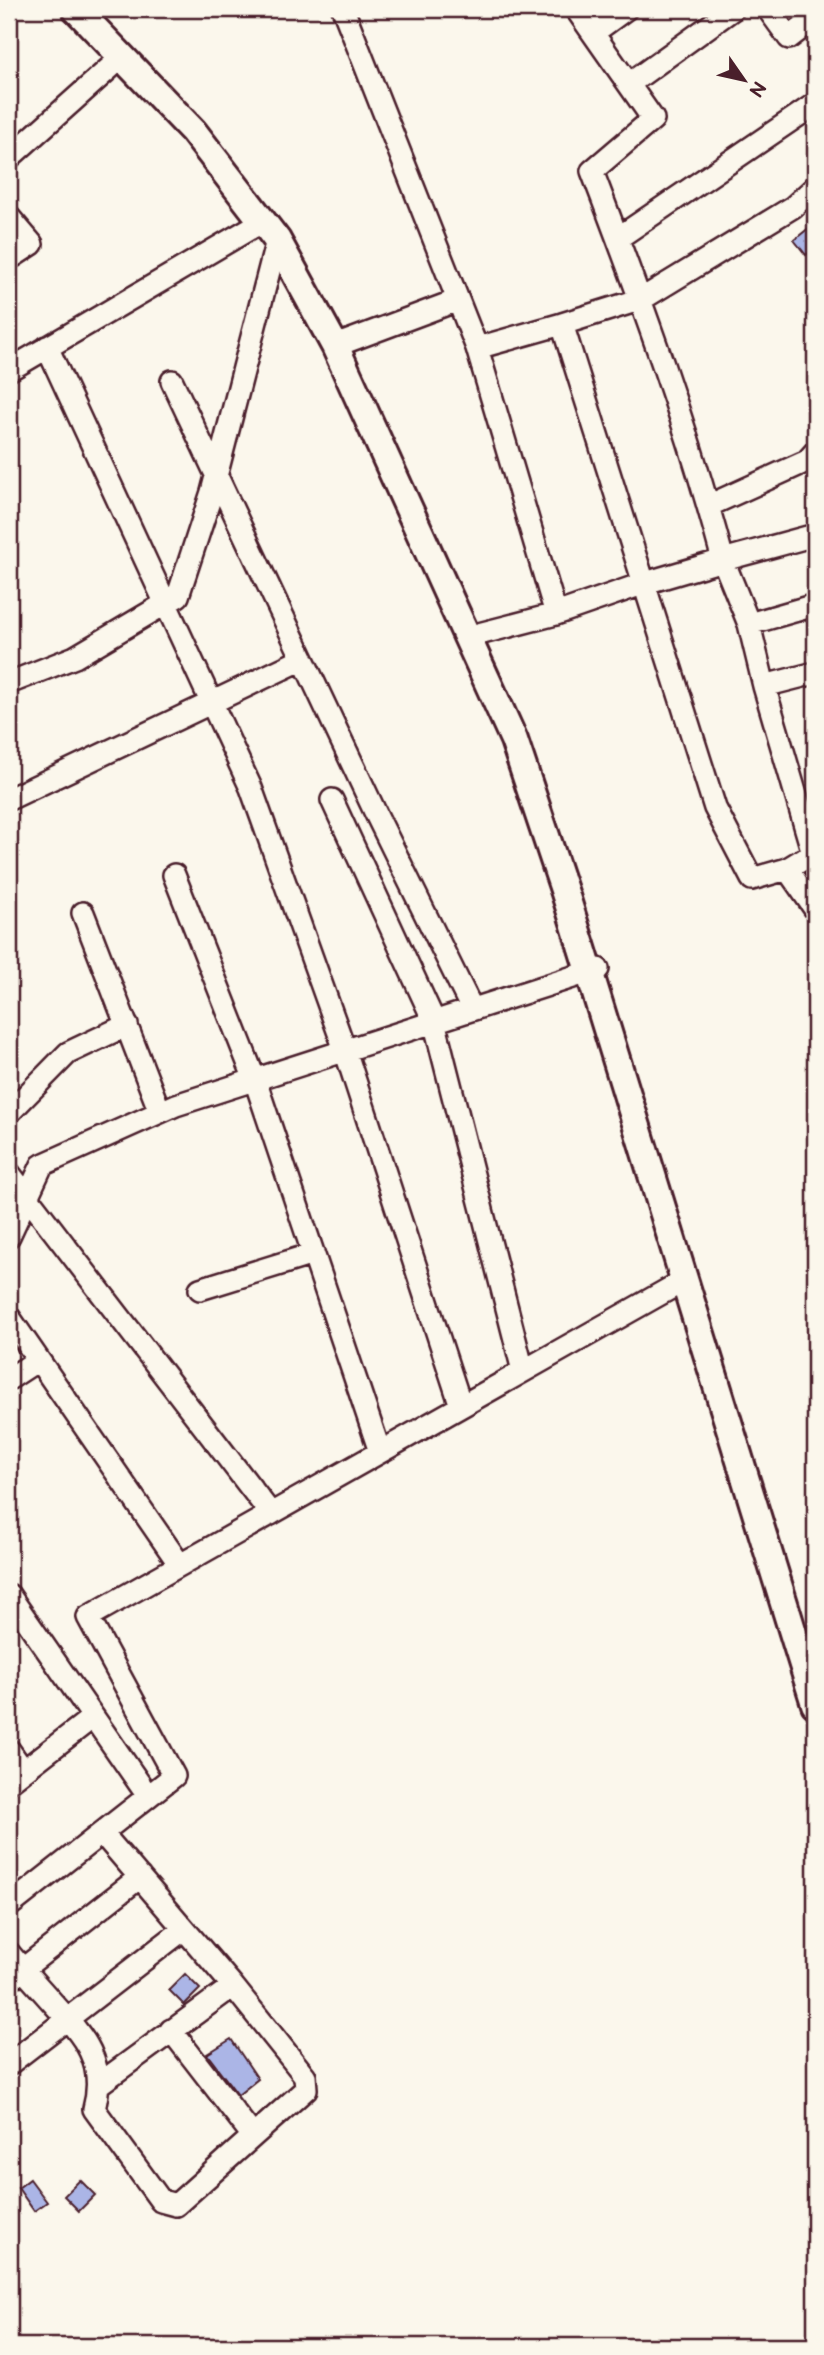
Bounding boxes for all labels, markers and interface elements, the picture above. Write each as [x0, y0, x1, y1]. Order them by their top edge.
north arrow [708, 46, 778, 116]
text: N [743, 76, 770, 101]

